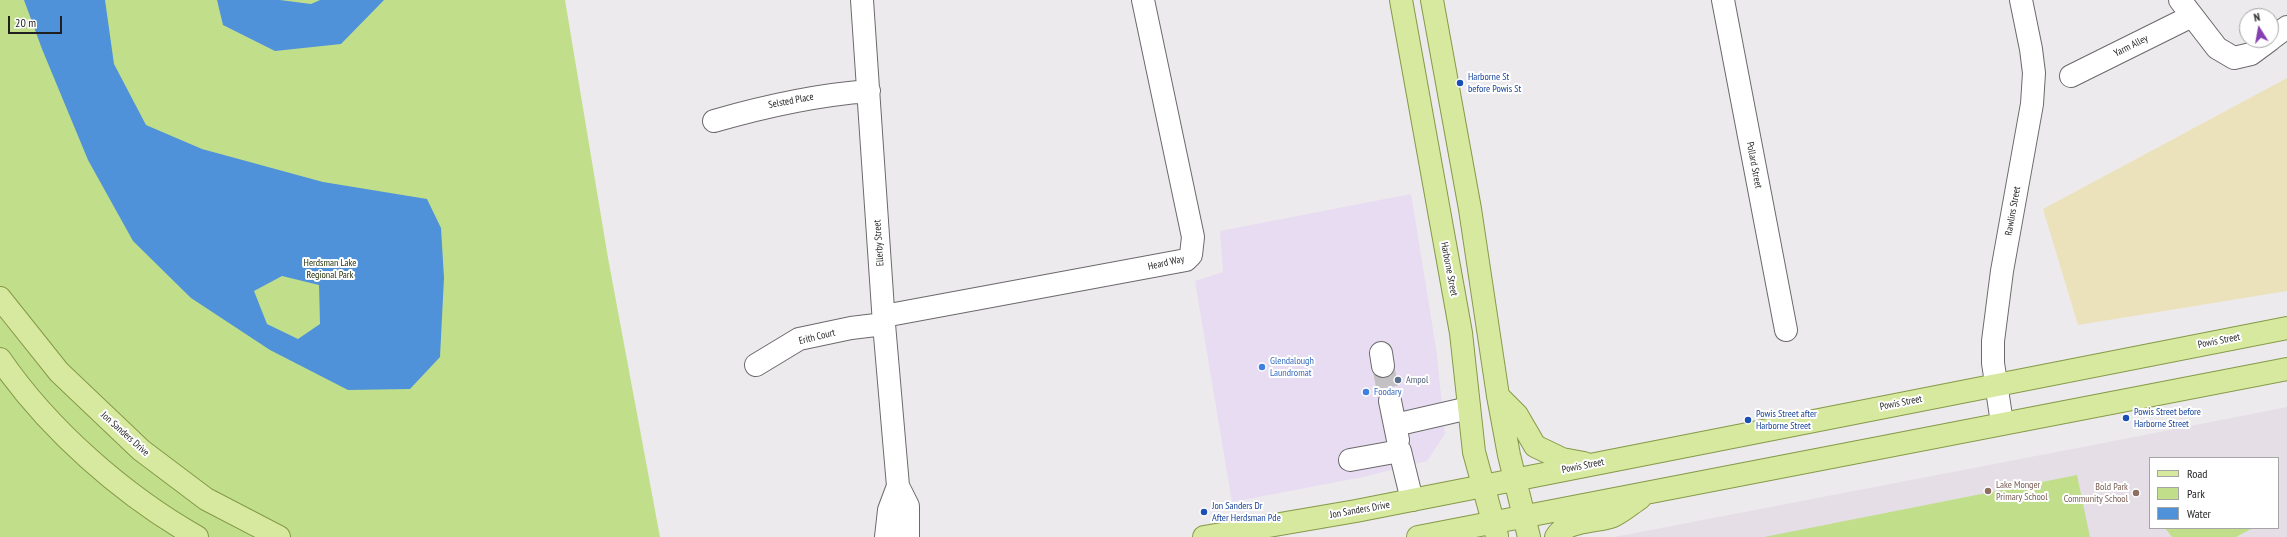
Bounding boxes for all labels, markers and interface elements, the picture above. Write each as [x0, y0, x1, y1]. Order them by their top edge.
scale bar [10, 8, 64, 34]
north arrow [2239, 8, 2279, 48]
text: N [2253, 10, 2261, 25]
text: 20 m [15, 15, 36, 30]
street label: Yarm Alley [2112, 32, 2150, 60]
place label: Harborne St before Powis St [1468, 71, 1521, 94]
marker: Harborne St before Powis St [1455, 78, 1465, 88]
street label: Selsted Place [767, 91, 815, 111]
street label: Pollard Street [1744, 141, 1764, 189]
street label: Rawlins Street [2003, 185, 2023, 237]
street label: Ellerby Street [871, 219, 887, 267]
street label: Harborne Street [1438, 241, 1460, 297]
street label: Heard Way [1147, 253, 1185, 273]
park label: Herdsman Lake Regional Park [304, 257, 356, 280]
street label: Erith Court [798, 327, 836, 347]
street label: Powis Street [2197, 331, 2241, 351]
place label: Glendalough Laundromat [1270, 355, 1314, 378]
marker: Glendalough Laundromat [1257, 362, 1267, 372]
place label: Ampol [1406, 374, 1428, 386]
marker: Ampol [1393, 375, 1403, 385]
place label: Foodary [1374, 386, 1402, 398]
marker: Foodary [1361, 387, 1371, 397]
street label: Powis Street [1879, 393, 1923, 413]
place label: Powis Street before Harborne Street [2134, 406, 2201, 430]
place label: Powis Street after Harborne Street [1756, 408, 1817, 432]
street label: Jon Sanders Drive [98, 409, 152, 459]
marker: Powis Street before Harborne Street [2121, 413, 2131, 423]
marker: Powis Street after Harborne Street [1743, 415, 1753, 425]
street label: Powis Street [1561, 456, 1605, 476]
legend [2149, 457, 2279, 529]
text: Road [2187, 466, 2207, 481]
place label: Lake Monger Primary School [1996, 479, 2047, 502]
place label: Bold Park Community School [2064, 481, 2128, 504]
marker: Lake Monger Primary School [1983, 486, 1993, 496]
text: Park [2187, 486, 2205, 501]
marker: Bold Park Community School [2131, 488, 2141, 498]
street label: Jon Sanders Drive [1329, 499, 1391, 521]
place label: Jon Sanders Dr After Herdsman Pde [1212, 500, 1281, 524]
text: Water [2187, 506, 2211, 521]
marker: Jon Sanders Dr After Herdsman Pde [1199, 507, 1209, 517]

